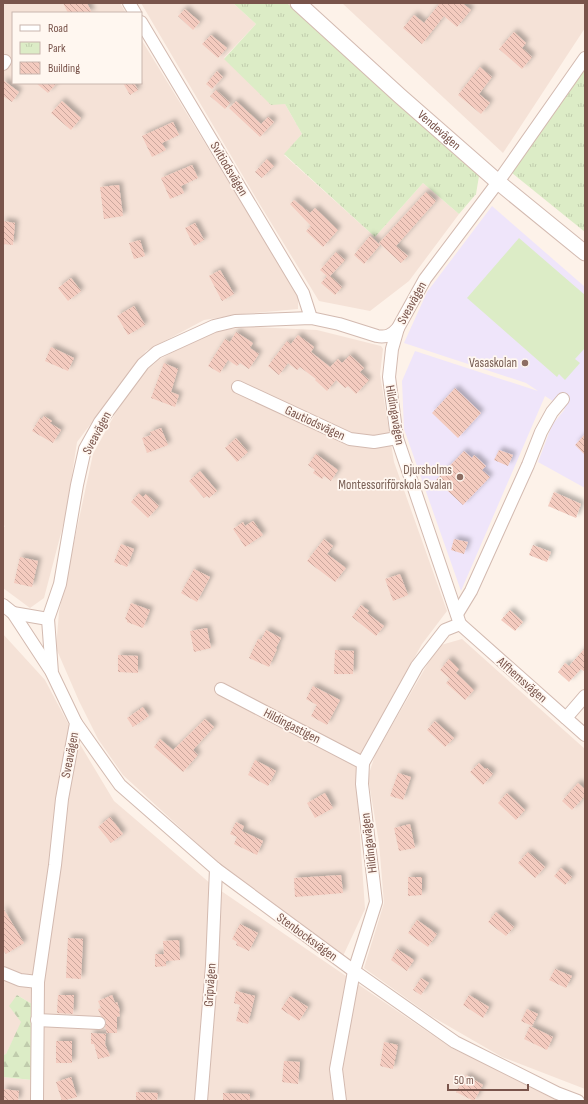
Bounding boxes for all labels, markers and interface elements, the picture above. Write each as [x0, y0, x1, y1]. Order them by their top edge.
legend [12, 12, 142, 84]
text: Road [48, 21, 68, 36]
text: Park [48, 41, 66, 56]
text: Building [48, 61, 80, 76]
street label: Vendevägen [414, 107, 464, 154]
street label: Svitiodsvägen [207, 139, 251, 199]
street label: Sveavägen [394, 279, 430, 327]
place label: Vasaskolan [469, 355, 517, 371]
marker: Vasaskolan [520, 358, 530, 368]
street label: Hildingavägen [382, 384, 408, 446]
street label: Gautiodsvägen [282, 402, 348, 444]
street label: Sveavägen [79, 409, 115, 457]
place label: Djursholms Montessoriförskola Svalan [338, 462, 452, 493]
marker: Djursholms Montessoriförskola Svalan [455, 472, 465, 482]
street label: Alfhemsvägen [493, 653, 550, 706]
street label: Hildingastigen [261, 705, 323, 747]
street label: Sveavägen [58, 731, 82, 779]
street label: Hildingavägen [357, 812, 381, 874]
street label: Stenbocksvägen [273, 910, 341, 964]
street label: Gripvägen [200, 963, 220, 1007]
scale bar [448, 1066, 528, 1092]
text: 50 m [454, 1073, 474, 1088]

